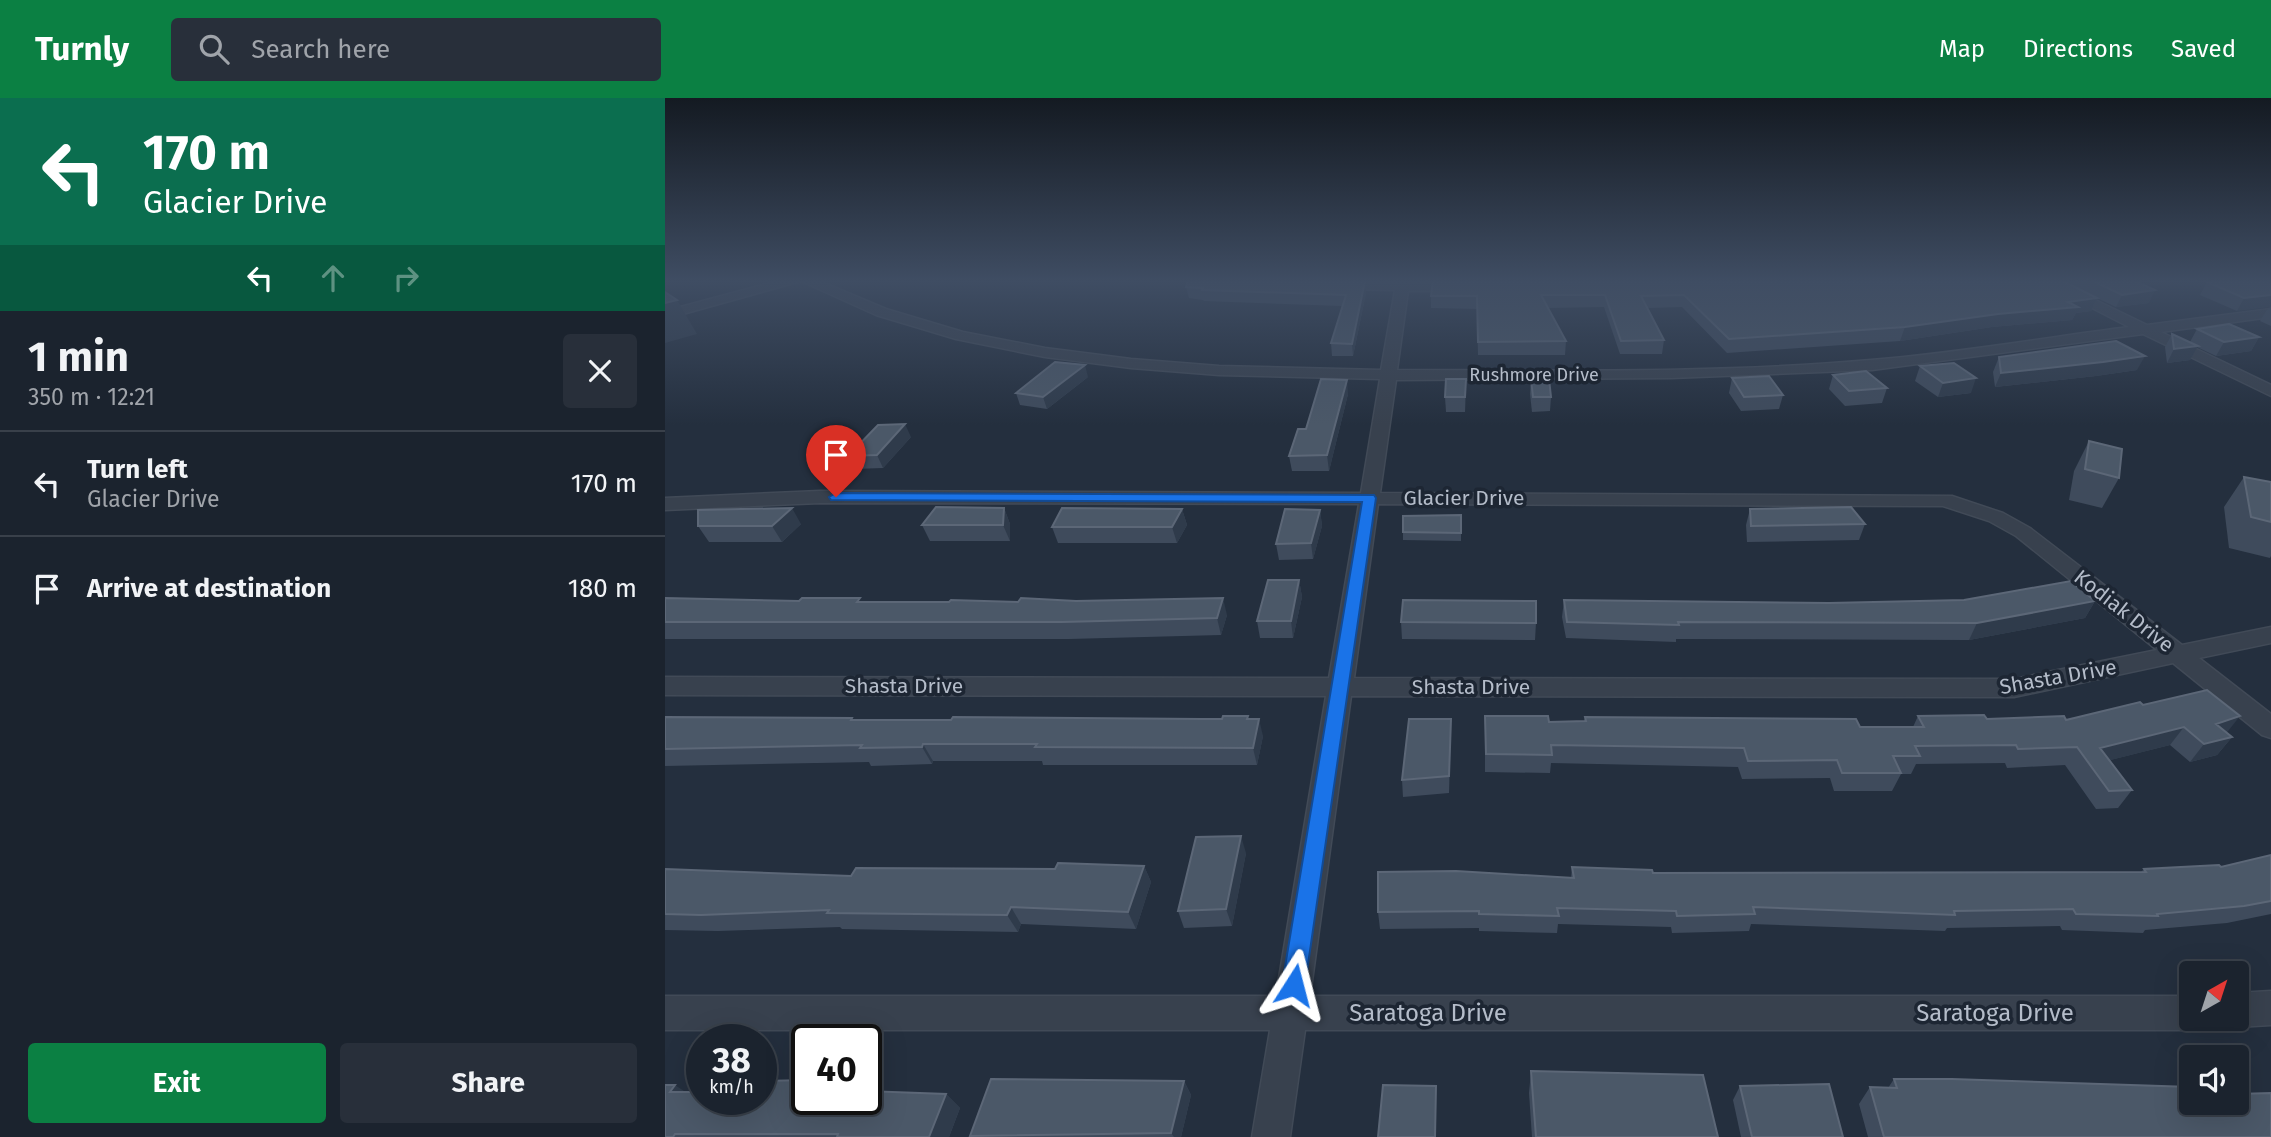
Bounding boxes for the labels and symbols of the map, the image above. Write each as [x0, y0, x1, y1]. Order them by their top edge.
street label: Rushmore Drive [1469, 364, 1599, 386]
pin [806, 425, 866, 497]
street label: Glacier Drive [1403, 485, 1525, 511]
street label: Kodiak Drive [2069, 564, 2179, 658]
street label: Shasta Drive [1997, 654, 2119, 700]
street label: Shasta Drive [845, 673, 963, 699]
street label: Shasta Drive [1412, 674, 1530, 700]
position arrow [1257, 948, 1331, 1022]
north arrow [2179, 961, 2249, 1031]
street label: Saratoga Drive [1349, 999, 1507, 1027]
street label: Saratoga Drive [1916, 999, 2074, 1027]
speed limit sign: 40 [791, 1024, 882, 1115]

